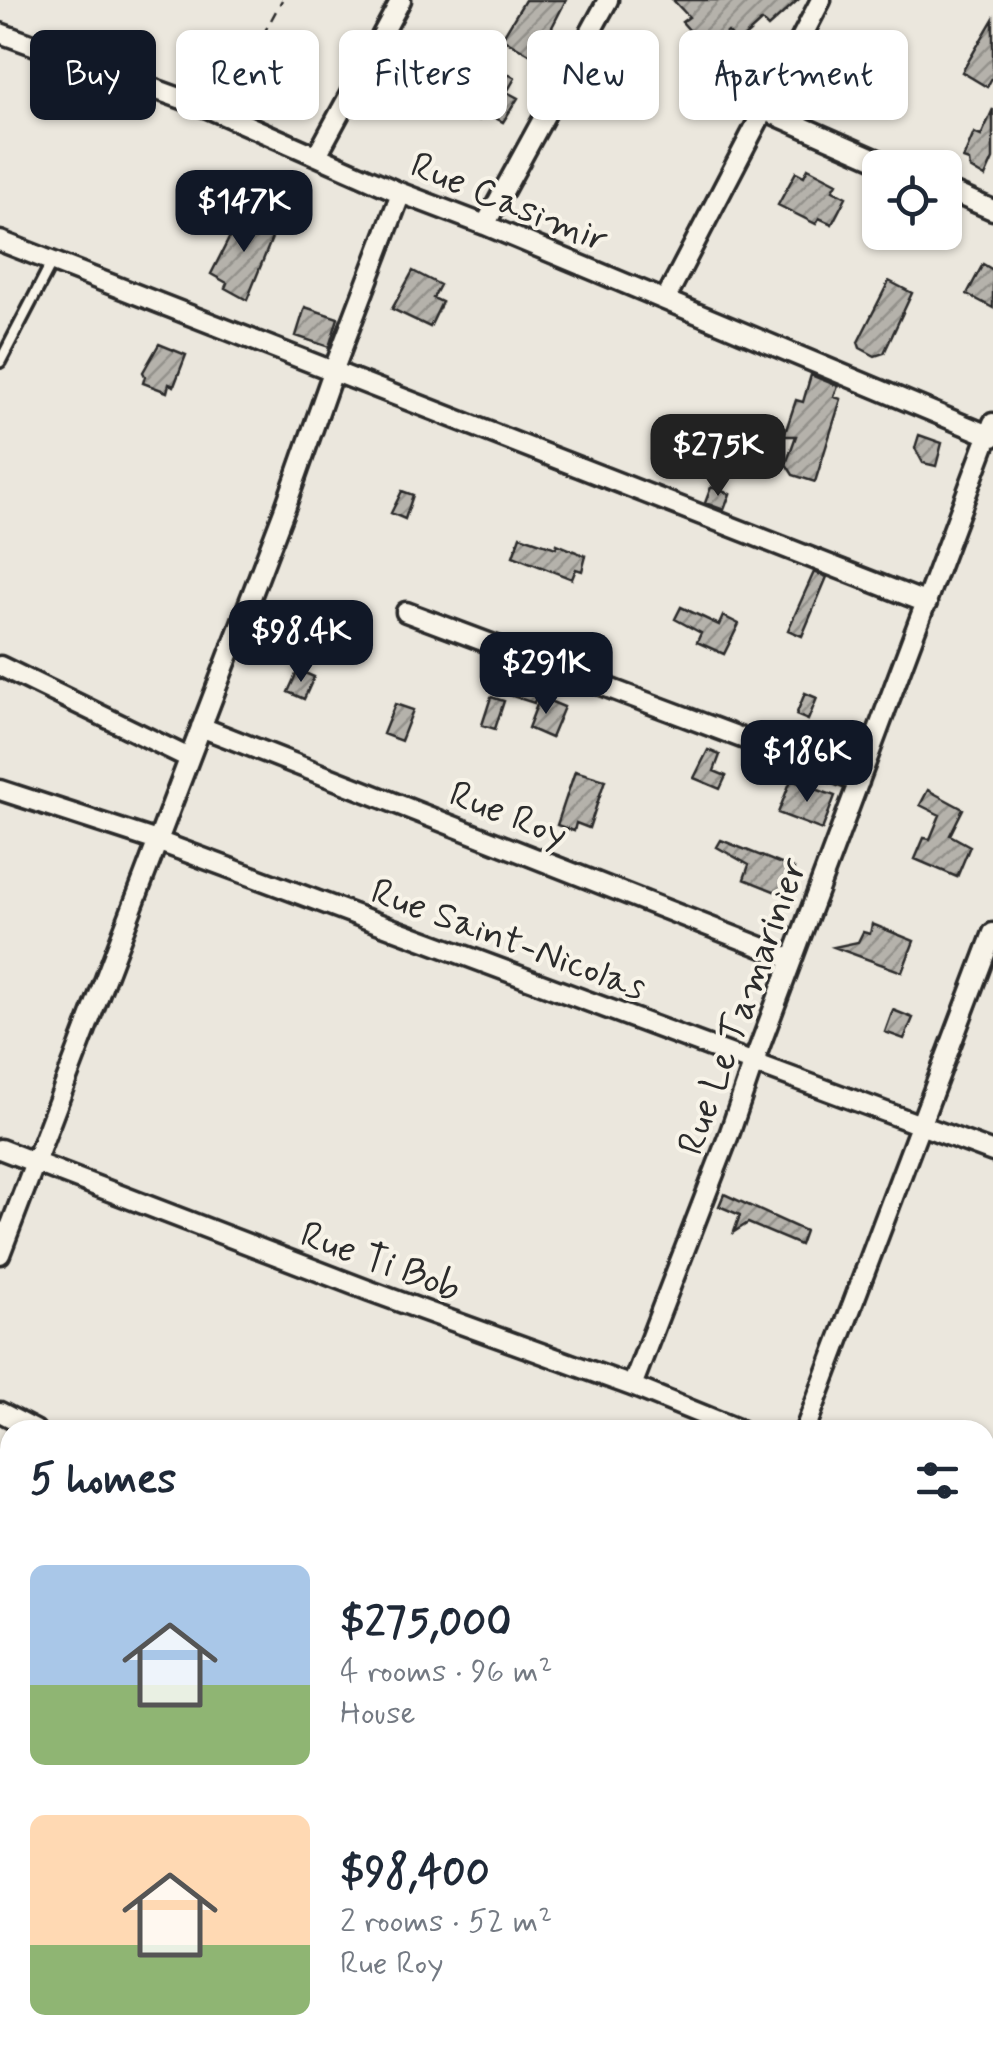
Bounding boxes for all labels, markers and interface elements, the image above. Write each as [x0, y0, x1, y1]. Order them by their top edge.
chip: Buy [30, 30, 156, 120]
chip: Rent [176, 30, 319, 120]
chip: Filters [339, 30, 507, 120]
chip: New [527, 30, 659, 120]
chip: Apartment [679, 30, 908, 120]
street label: Rue Casimir [403, 141, 615, 265]
map controls [862, 150, 962, 250]
button: locate [862, 150, 962, 250]
pin: $147K [174, 170, 314, 255]
text: $147K [198, 181, 291, 223]
pin: $275K [648, 414, 788, 499]
text: $275K [673, 425, 763, 467]
pin: $98.4K [220, 600, 382, 685]
text: $98.4K [251, 611, 351, 653]
pin: $291K [476, 632, 616, 717]
text: $291K [502, 643, 590, 685]
pin: $186K [737, 720, 877, 805]
text: $186K [763, 731, 851, 773]
street label: Rue Roy [442, 770, 574, 860]
street label: Rue Le Tamarinier [667, 852, 820, 1162]
street label: Rue Saint-Nicolas [364, 868, 653, 1013]
street label: Rue Ti Bob [293, 1211, 467, 1314]
text: 5 homes [30, 1453, 176, 1508]
icon: filters [910, 1453, 965, 1508]
text: $275,000 [340, 1596, 512, 1651]
icon: home [110, 1605, 230, 1725]
text: 4 rooms · 96 m² [340, 1651, 553, 1693]
text: House [340, 1693, 416, 1735]
text: $98,400 [340, 1846, 490, 1901]
icon: home [110, 1855, 230, 1975]
text: 2 rooms · 52 m² [340, 1901, 552, 1943]
text: Rue Roy [340, 1943, 444, 1985]

